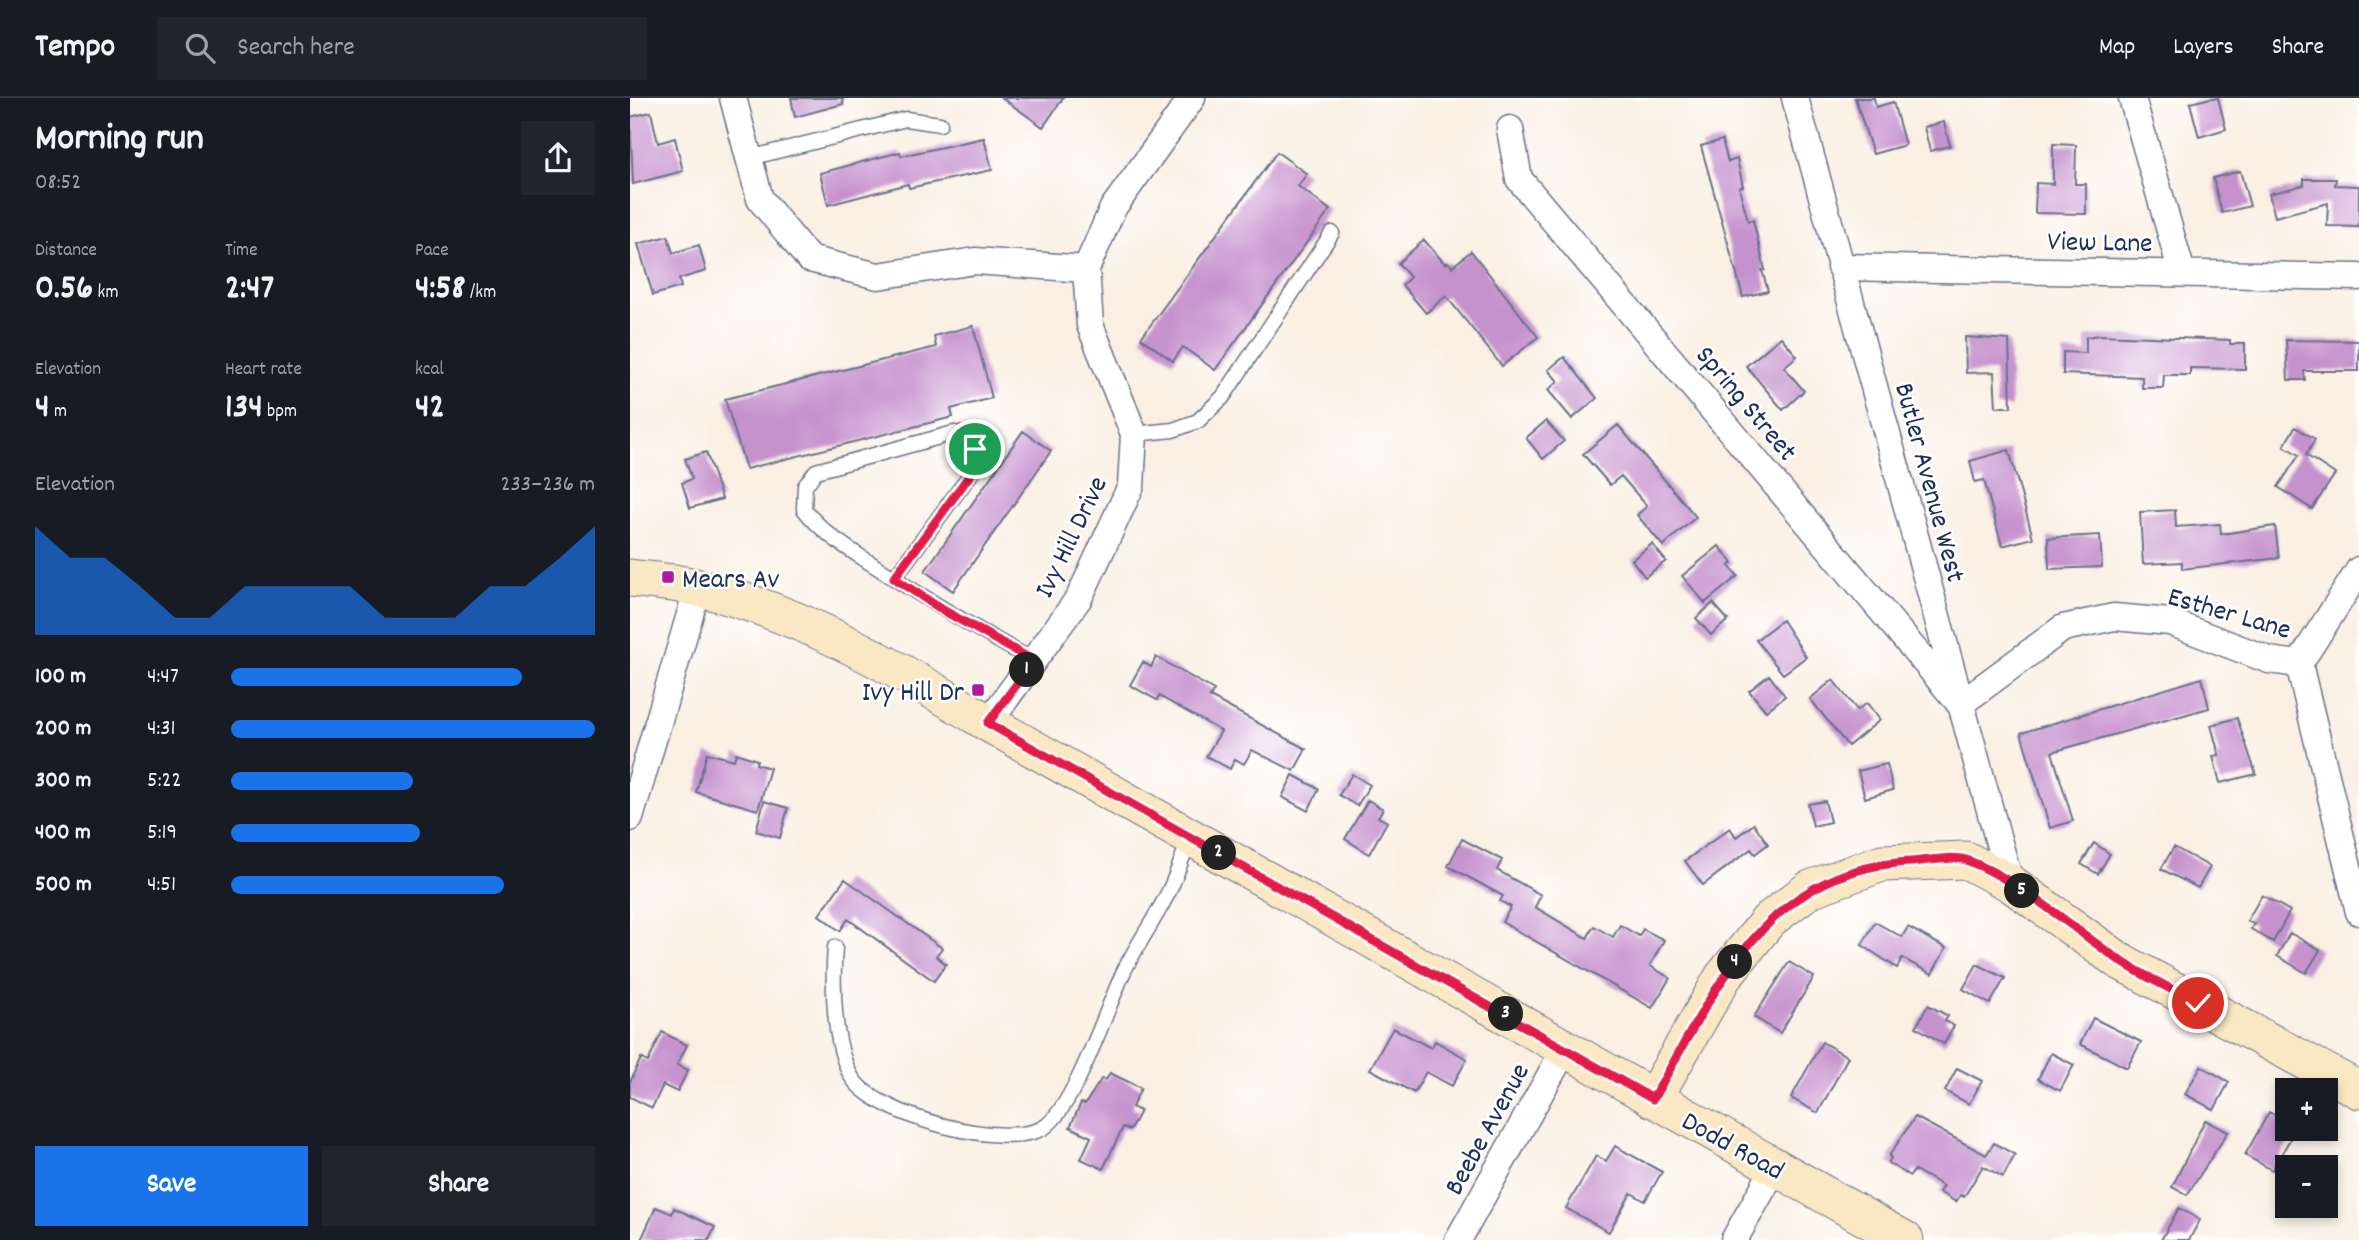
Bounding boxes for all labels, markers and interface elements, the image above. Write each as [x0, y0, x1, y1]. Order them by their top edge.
search box [157, 17, 647, 80]
text: Tempo [35, 25, 115, 72]
icon: search [181, 29, 219, 67]
text: Search here [237, 30, 355, 67]
text: Map [2099, 31, 2135, 65]
text: Layers [2173, 31, 2234, 65]
text: Share [2272, 31, 2324, 65]
text: Morning run [35, 113, 204, 168]
button: share [521, 121, 595, 195]
text: 08:52 [35, 167, 81, 200]
street label: View Lane [2047, 224, 2153, 266]
text: Distance [35, 238, 97, 265]
text: Time [225, 238, 258, 265]
text: Pace [415, 238, 449, 265]
text: 0.56 [35, 265, 93, 315]
text: 2:47 [225, 265, 274, 315]
text: 4:58 [415, 265, 466, 315]
text: km [93, 280, 118, 307]
text: /km [466, 280, 496, 307]
street label: Spring Street [1684, 339, 1805, 472]
text: Elevation [35, 357, 101, 384]
text: Heart rate [225, 357, 302, 384]
text: kcal [415, 357, 444, 384]
street label: Butler Avenue West [1881, 379, 1973, 587]
text: 4 [35, 384, 50, 434]
text: 134 [225, 384, 263, 434]
text: 42 [415, 384, 445, 434]
text: m [50, 399, 67, 426]
text: bpm [263, 399, 297, 426]
pin [945, 419, 1005, 479]
icon: arrive [956, 430, 994, 468]
text: Elevation [35, 469, 115, 502]
text: 233–236 m [501, 469, 595, 502]
street label: Ivy Hill Drive [1027, 470, 1120, 606]
place label: Mears Av [682, 562, 780, 602]
marker: Mears Av [660, 569, 676, 585]
street label: Esther Lane [2162, 579, 2295, 652]
pin: 1 [1010, 652, 1044, 688]
text: 1 [1024, 656, 1029, 683]
text: 100 m [35, 661, 86, 694]
text: 4:47 [147, 661, 179, 694]
place label: Ivy Hill Dr [862, 675, 965, 715]
marker: Ivy Hill Dr [970, 682, 986, 698]
text: 200 m [35, 713, 91, 746]
text: 4:31 [147, 713, 176, 746]
text: 300 m [35, 765, 91, 798]
text: 5:22 [147, 765, 182, 798]
text: 400 m [35, 817, 91, 850]
text: 5:19 [147, 817, 177, 850]
pin: 2 [1202, 836, 1236, 870]
text: 2 [1214, 839, 1223, 866]
text: 500 m [35, 869, 92, 902]
text: 4:51 [147, 869, 176, 902]
pin: 5 [2004, 874, 2040, 908]
text: 5 [2017, 877, 2026, 904]
pin: 4 [1718, 944, 1752, 980]
text: 4 [1731, 948, 1738, 975]
pin [2168, 973, 2228, 1033]
icon: check [2179, 984, 2217, 1022]
pin: 3 [1488, 996, 1524, 1032]
text: 3 [1501, 1000, 1510, 1027]
street label: Beebe Avenue [1437, 1057, 1542, 1204]
map controls [2275, 1078, 2338, 1218]
button: + [2275, 1078, 2338, 1141]
street label: Dodd Road [1673, 1104, 1790, 1193]
button: Save [35, 1146, 308, 1226]
button: Share [322, 1146, 595, 1226]
button: − [2275, 1155, 2338, 1218]

